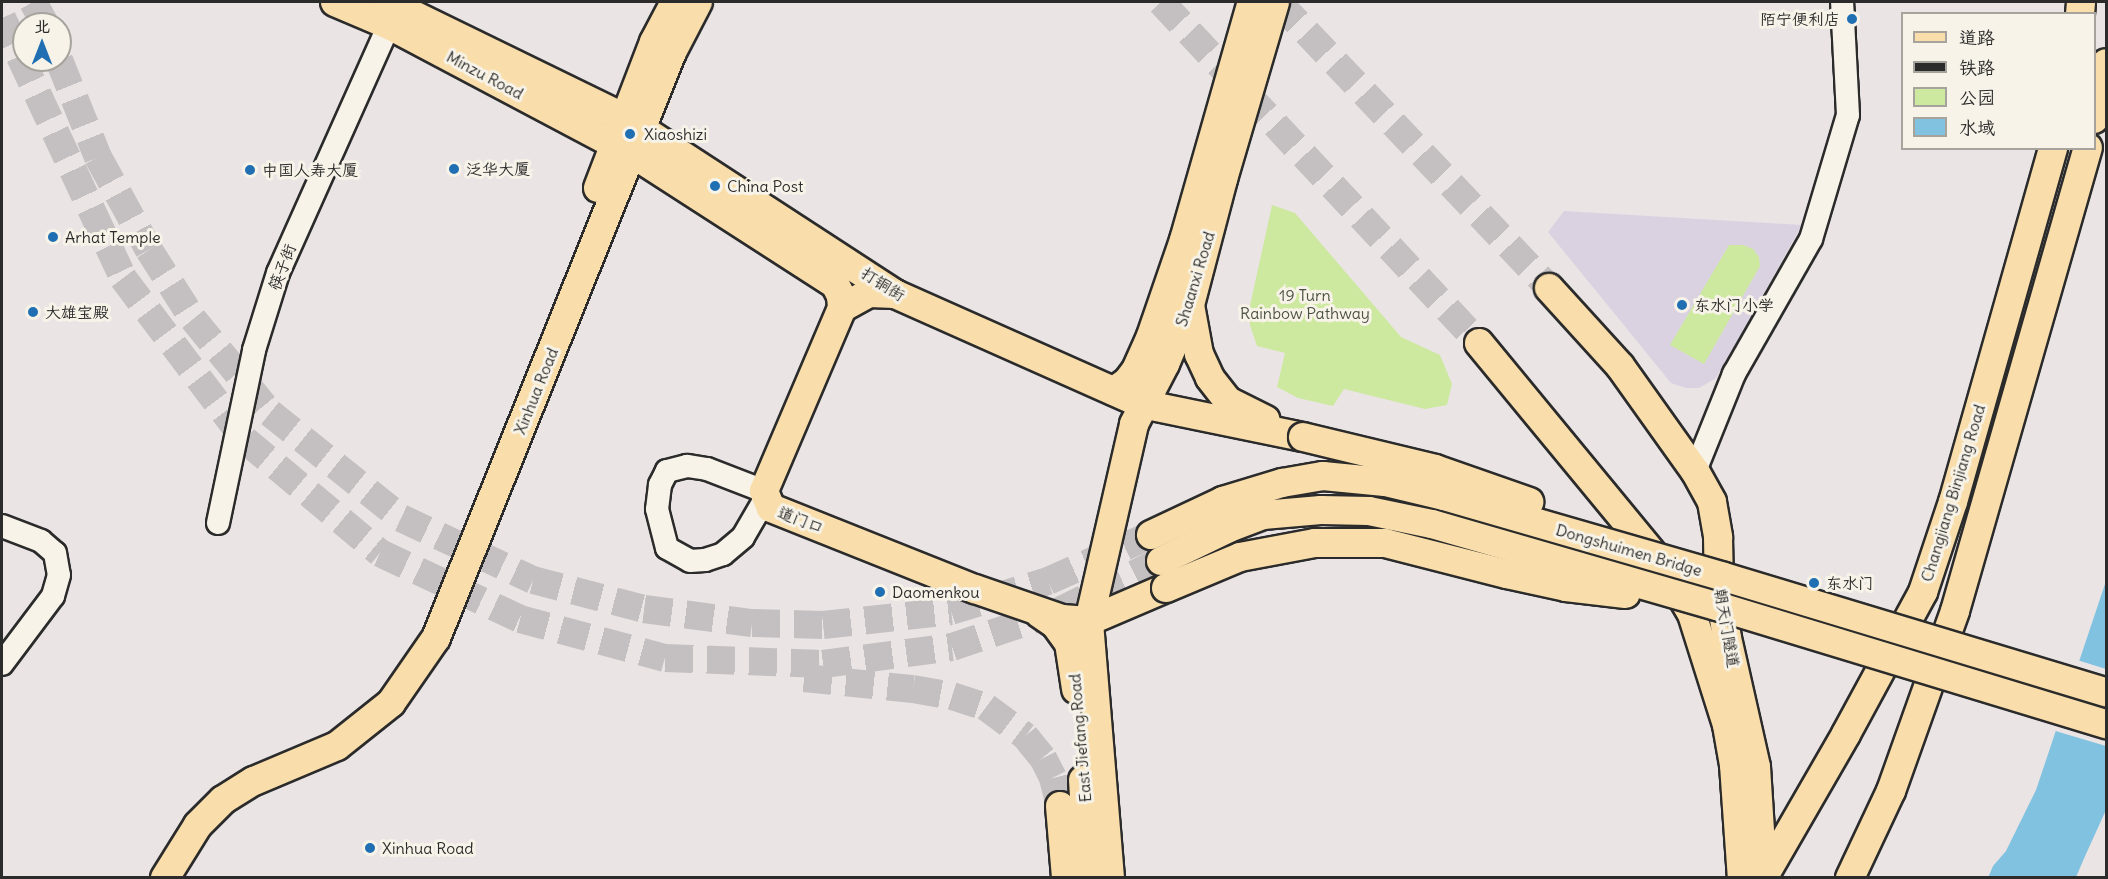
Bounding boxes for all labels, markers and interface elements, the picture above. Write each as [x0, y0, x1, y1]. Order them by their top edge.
place label: 陌宁便利店 [1760, 9, 1840, 29]
north arrow [12, 12, 72, 72]
marker: 陌宁便利店 [1845, 12, 1859, 26]
legend [1901, 12, 2096, 150]
text: 北 [34, 16, 50, 36]
text: 道路 [1959, 26, 1995, 49]
street label: Minzu Road [443, 47, 527, 103]
text: 铁路 [1959, 56, 1995, 79]
text: 公园 [1959, 86, 1995, 109]
text: 水域 [1959, 116, 1995, 139]
place label: Xiaoshizi [644, 124, 707, 144]
marker: Xiaoshizi [621, 125, 639, 143]
place label: 泛华大厦 [466, 159, 530, 179]
place label: 中国人寿大厦 [262, 160, 358, 180]
marker: 泛华大厦 [447, 162, 461, 176]
marker: 中国人寿大厦 [243, 163, 257, 177]
place label: China Post [727, 176, 803, 196]
marker: China Post [708, 179, 722, 193]
place label: Arhat Temple [65, 227, 161, 247]
street label: Shaanxi Road [1171, 229, 1219, 329]
marker: Arhat Temple [46, 230, 60, 244]
street label: 筷子街 [264, 241, 300, 293]
street label: 打铜街 [858, 263, 908, 305]
park label: 19 Turn Rainbow Pathway [1240, 285, 1370, 323]
place label: 东水门小学 [1694, 295, 1774, 315]
marker: 东水门小学 [1675, 298, 1689, 312]
place label: 大雄宝殿 [45, 302, 109, 322]
marker: 大雄宝殿 [26, 305, 40, 319]
street label: Xinhua Road [510, 345, 562, 437]
street label: Changjiang Binjiang Road [1917, 402, 1989, 584]
street label: 道门口 [775, 502, 827, 538]
street label: Dongshuimen Bridge [1554, 520, 1704, 580]
place label: 东水门 [1826, 573, 1874, 593]
marker: 东水门 [1807, 576, 1821, 590]
place label: Daomenkou [892, 582, 980, 602]
marker: Daomenkou [873, 585, 887, 599]
street label: 朝天门隧道 [1711, 587, 1743, 669]
street label: East Jiefang Road [1065, 673, 1095, 803]
place label: Xinhua Road [382, 838, 474, 858]
marker: Xinhua Road [363, 841, 377, 855]

